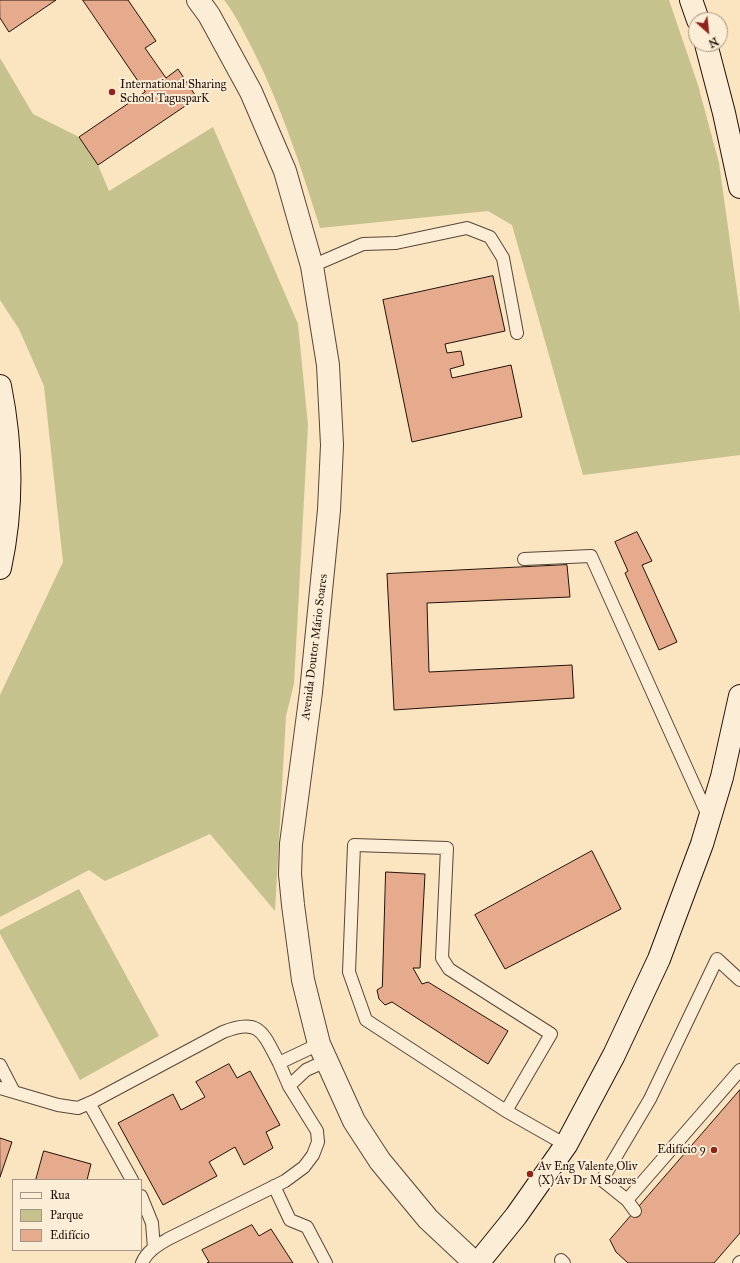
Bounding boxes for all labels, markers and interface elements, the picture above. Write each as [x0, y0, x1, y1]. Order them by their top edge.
north arrow [688, 12, 728, 52]
text: N [706, 34, 720, 50]
place label: International Sharing School TagusparK [120, 78, 226, 106]
marker: International Sharing School TagusparK [107, 87, 117, 97]
street label: Avenida Doutor Mário Soares [299, 573, 331, 721]
place label: Edifício 9 [657, 1143, 706, 1157]
marker: Edifício 9 [709, 1145, 719, 1155]
place label: Av Eng Valente Oliv (X) Av Dr M Soares [538, 1160, 638, 1188]
marker: Av Eng Valente Oliv (X) Av Dr M Soares [525, 1169, 535, 1179]
legend [12, 1179, 142, 1251]
text: Rua [50, 1188, 70, 1202]
text: Parque [50, 1208, 83, 1222]
text: Edifício [50, 1228, 90, 1242]

